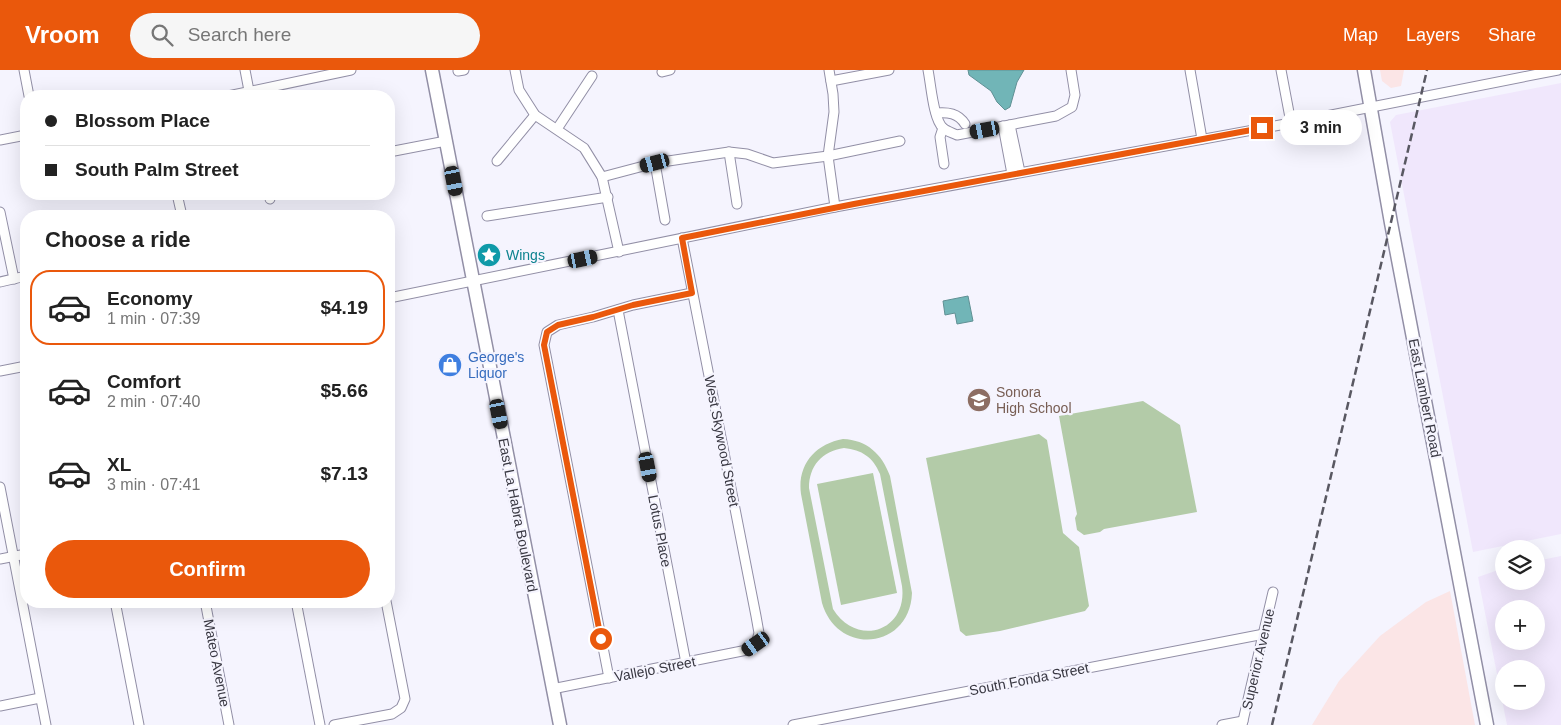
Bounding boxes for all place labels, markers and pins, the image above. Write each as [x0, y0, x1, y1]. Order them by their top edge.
place icon: Wings [476, 242, 502, 268]
place label: Wings [506, 247, 545, 263]
place label: George's Liquor [468, 349, 524, 381]
shop icon: George's Liquor [437, 352, 463, 378]
place label: Sonora High School [996, 384, 1072, 416]
school or university icon: Sonora High School [966, 387, 992, 413]

